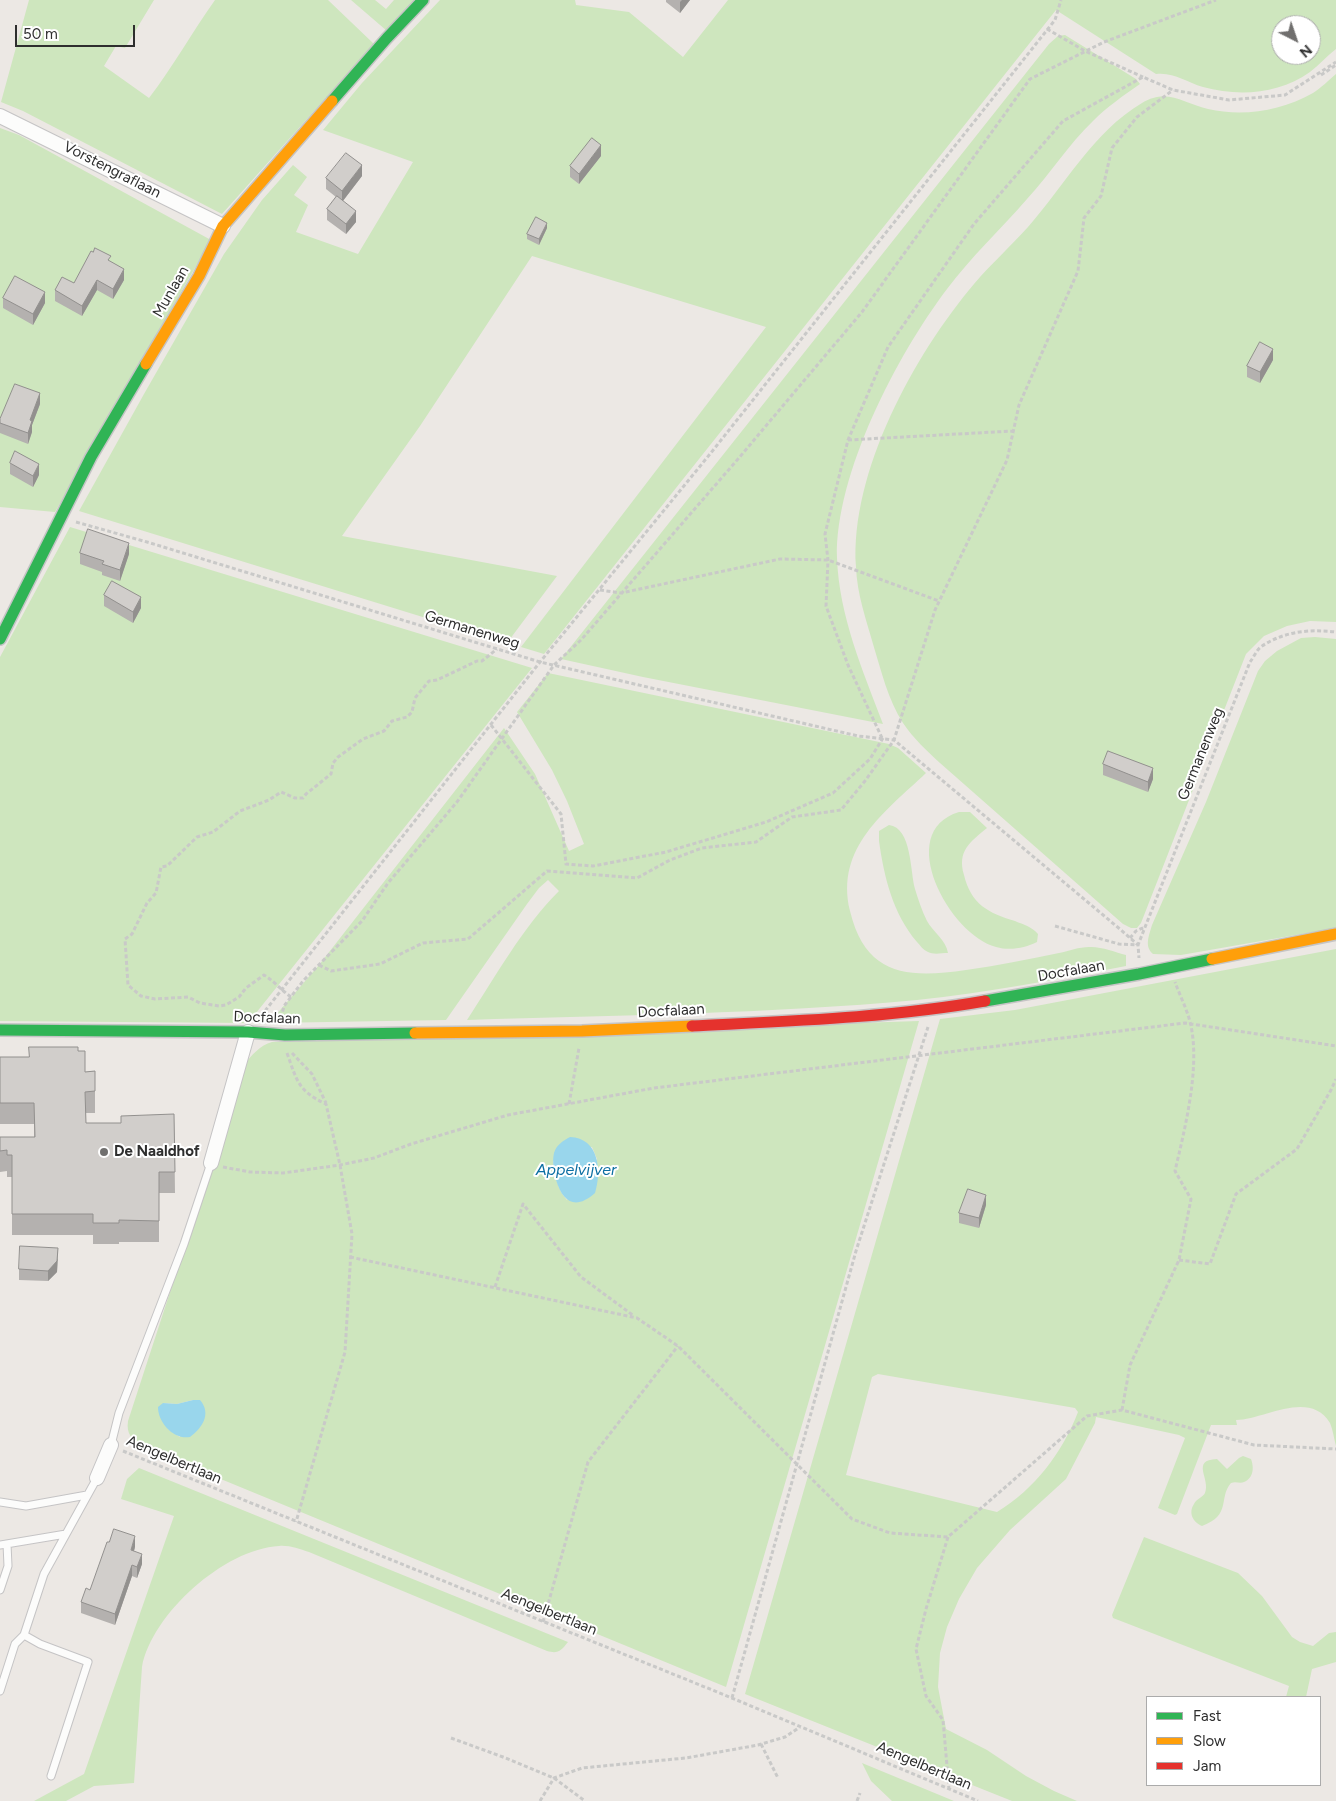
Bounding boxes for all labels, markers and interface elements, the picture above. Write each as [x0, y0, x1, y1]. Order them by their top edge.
scale bar [18, 15, 138, 47]
north arrow [1271, 15, 1321, 65]
text: 50 m [23, 25, 58, 43]
text: N [1296, 41, 1315, 61]
street label: Vorstengraflaan [60, 138, 164, 202]
street label: Munlaan [149, 263, 193, 321]
street label: Germanenweg [422, 607, 522, 653]
street label: Germanenweg [1174, 705, 1228, 803]
street label: Docfalaan [1036, 956, 1106, 986]
street label: Docfalaan [637, 1000, 705, 1022]
street label: Docfalaan [233, 1008, 301, 1028]
place label: De Naaldhof [114, 1143, 200, 1161]
marker: De Naaldhof [98, 1146, 110, 1158]
water label: Appelvijver [536, 1160, 616, 1180]
street label: Aengelbertlaan [124, 1432, 224, 1488]
street label: Aengelbertlaan [499, 1585, 599, 1639]
legend [1146, 1696, 1321, 1786]
text: Fast [1193, 1707, 1221, 1725]
text: Slow [1193, 1732, 1226, 1750]
street label: Aengelbertlaan [874, 1738, 974, 1794]
text: Jam [1193, 1757, 1221, 1775]

